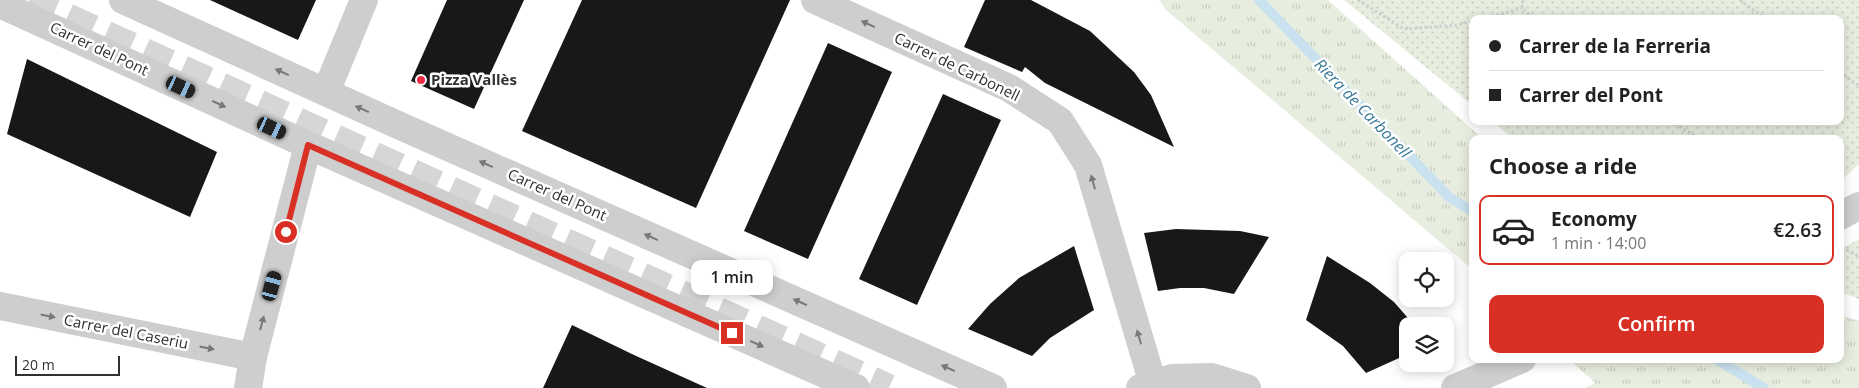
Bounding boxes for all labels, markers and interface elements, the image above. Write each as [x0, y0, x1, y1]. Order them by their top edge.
street label: Carrer del Pont [47, 17, 152, 80]
one-way arrow [861, 20, 875, 28]
street label: Carrer de Carbonell [891, 27, 1024, 105]
text: Carrer de la Ferreria [1519, 33, 1711, 59]
water label: Riera de Carbonell [1310, 53, 1417, 163]
one-way arrow [275, 68, 289, 76]
place label: Pizza Vallès [431, 69, 517, 89]
car [164, 74, 197, 100]
marker: Pizza Vallès [415, 74, 427, 86]
text: Carrer del Pont [1519, 82, 1663, 108]
one-way arrow [212, 101, 226, 109]
one-way arrow [355, 104, 369, 112]
car [255, 115, 288, 141]
text: Choose a ride [1489, 150, 1637, 180]
one-way arrow [479, 159, 493, 167]
street label: Carrer del Pont [505, 163, 610, 225]
one-way arrow [1088, 174, 1096, 189]
text: Economy [1551, 206, 1637, 232]
icon: car [1491, 208, 1536, 253]
text: €2.63 [1773, 217, 1822, 243]
route start [275, 221, 297, 243]
one-way arrow [644, 232, 658, 240]
text: 1 min · 14:00 [1551, 232, 1646, 254]
map controls [1399, 252, 1454, 372]
button: locate [1399, 252, 1454, 307]
callout: 1 min [691, 260, 773, 296]
text: 1 min [710, 266, 754, 288]
car [260, 270, 283, 302]
button: Confirm [1489, 295, 1824, 353]
one-way arrow [793, 298, 807, 306]
street label: Carrer del Caseriu [62, 309, 190, 353]
one-way arrow [40, 312, 56, 320]
one-way arrow [258, 316, 266, 331]
button: layers [1399, 317, 1454, 372]
route end [721, 322, 743, 344]
one-way arrow [1134, 330, 1142, 345]
one-way arrow [750, 340, 764, 348]
one-way arrow [199, 344, 215, 352]
scale bar [15, 353, 120, 376]
text: 20 m [22, 355, 55, 374]
one-way arrow [941, 364, 955, 372]

